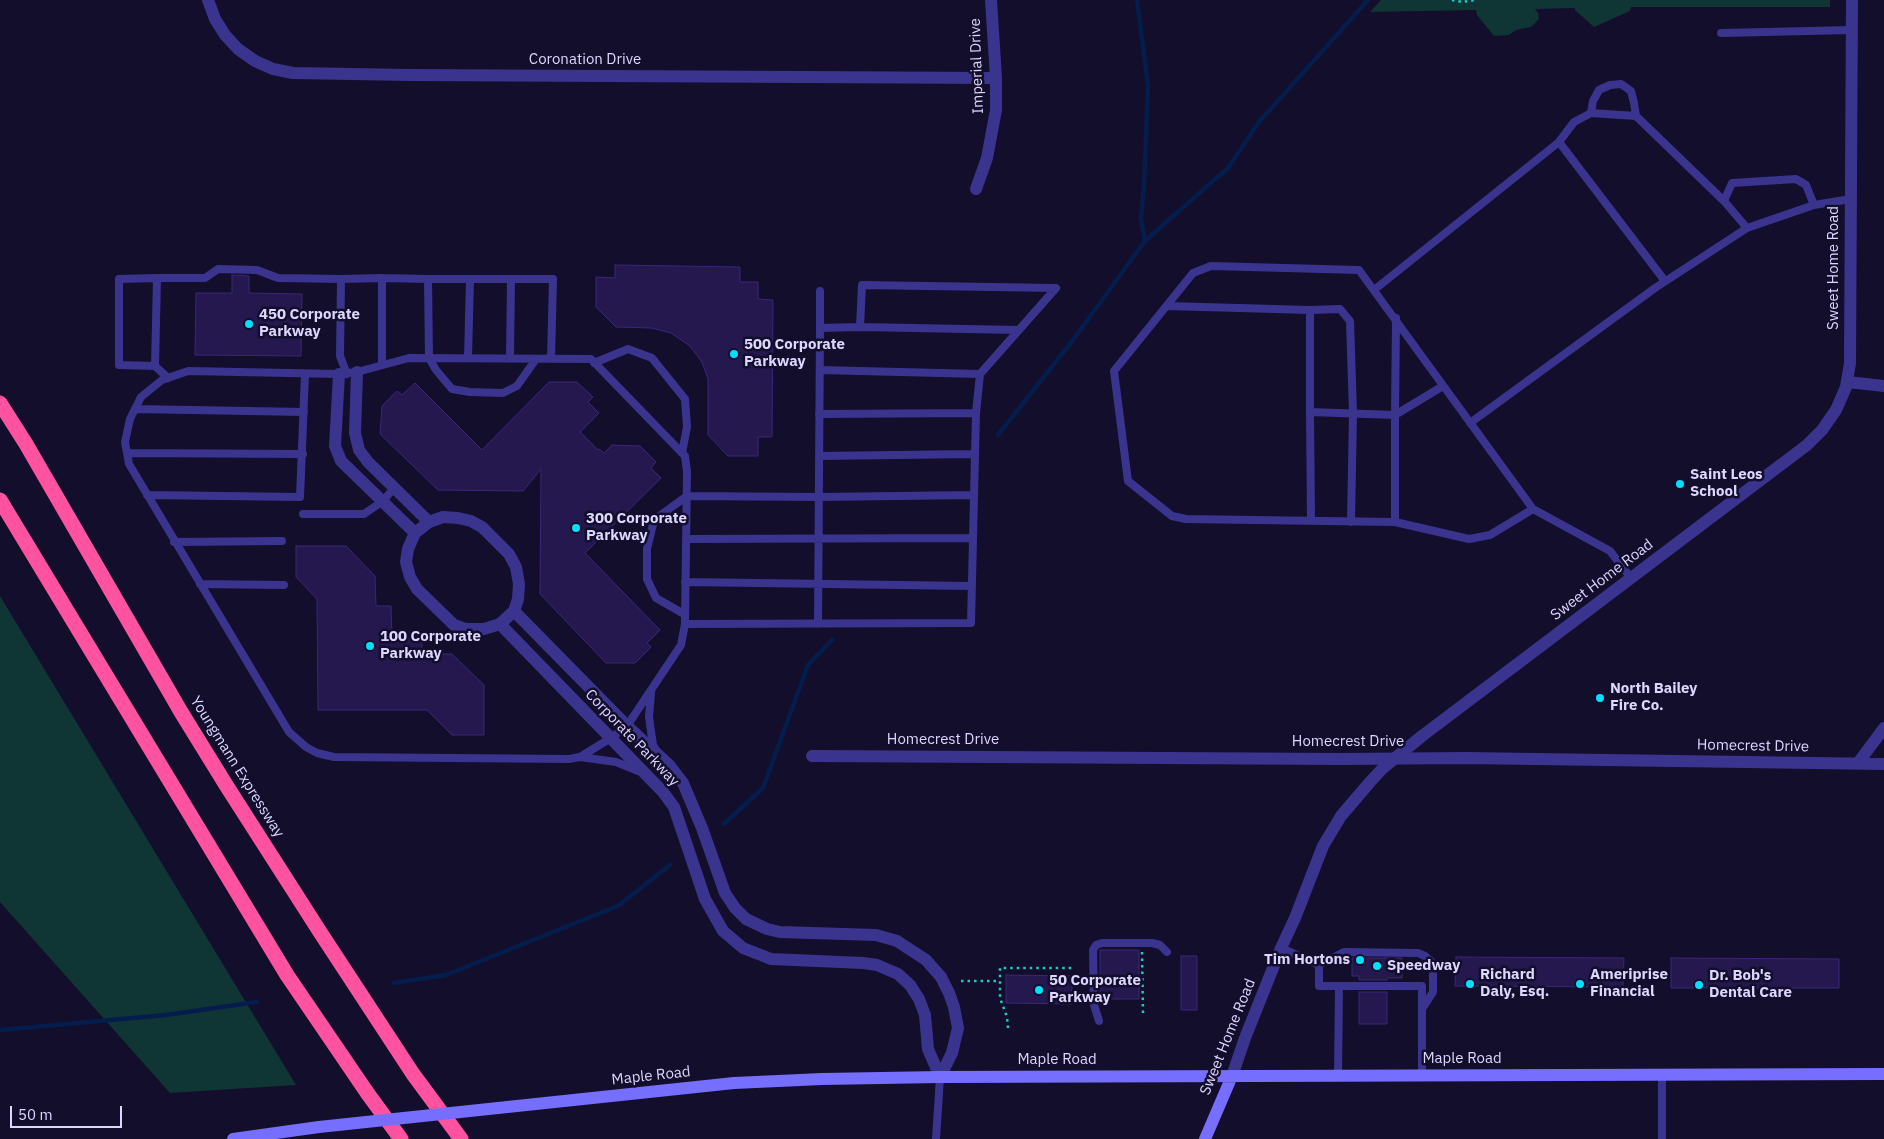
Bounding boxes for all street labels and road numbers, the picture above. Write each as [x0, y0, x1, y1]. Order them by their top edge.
street label: Imperial Drive [966, 18, 988, 114]
street label: Coronation Drive [529, 51, 641, 69]
street label: Sweet Home Road [1825, 206, 1843, 330]
street label: Sweet Home Road [1547, 536, 1657, 624]
street label: Corporate Parkway [581, 686, 683, 790]
street label: Youngmann Expressway [186, 693, 288, 841]
street label: Homecrest Drive [887, 731, 999, 749]
street label: Homecrest Drive [1292, 733, 1404, 751]
street label: Homecrest Drive [1697, 736, 1809, 756]
street label: Sweet Home Road [1196, 976, 1260, 1098]
street label: Maple Road [1422, 1050, 1502, 1068]
street label: Maple Road [1017, 1051, 1097, 1069]
street label: Maple Road [611, 1063, 691, 1089]

